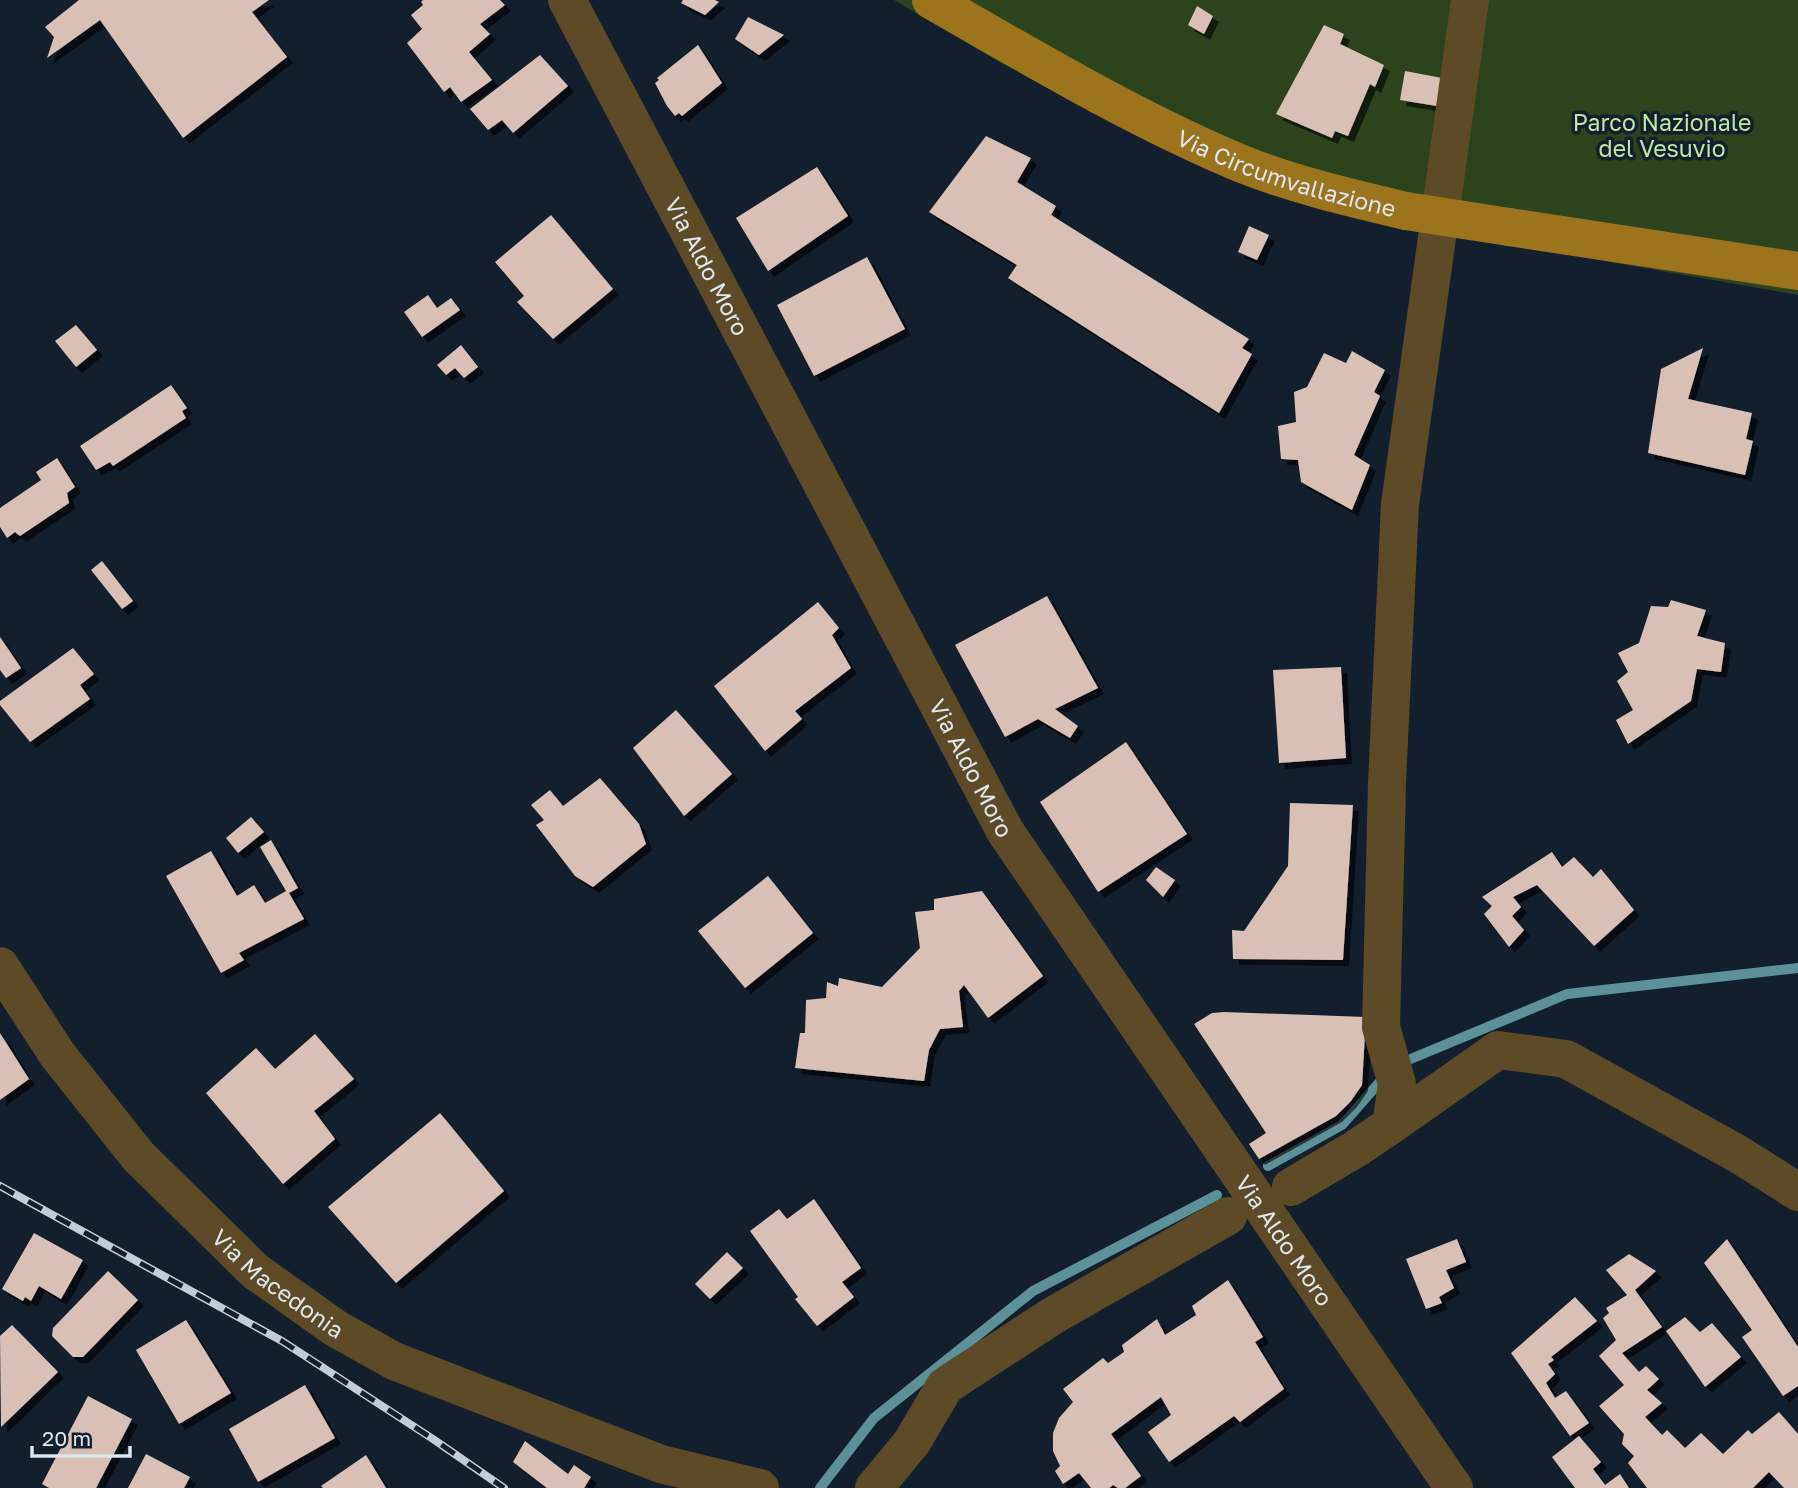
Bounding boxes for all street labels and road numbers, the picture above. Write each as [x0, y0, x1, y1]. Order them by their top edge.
street label: Via Circumvallazione [1173, 123, 1399, 222]
street label: Via Aldo Moro [659, 192, 755, 340]
street label: Via Aldo Moro [924, 694, 1020, 842]
street label: Via Aldo Moro [1230, 1169, 1339, 1311]
street label: Via Macedonia [206, 1223, 349, 1344]

